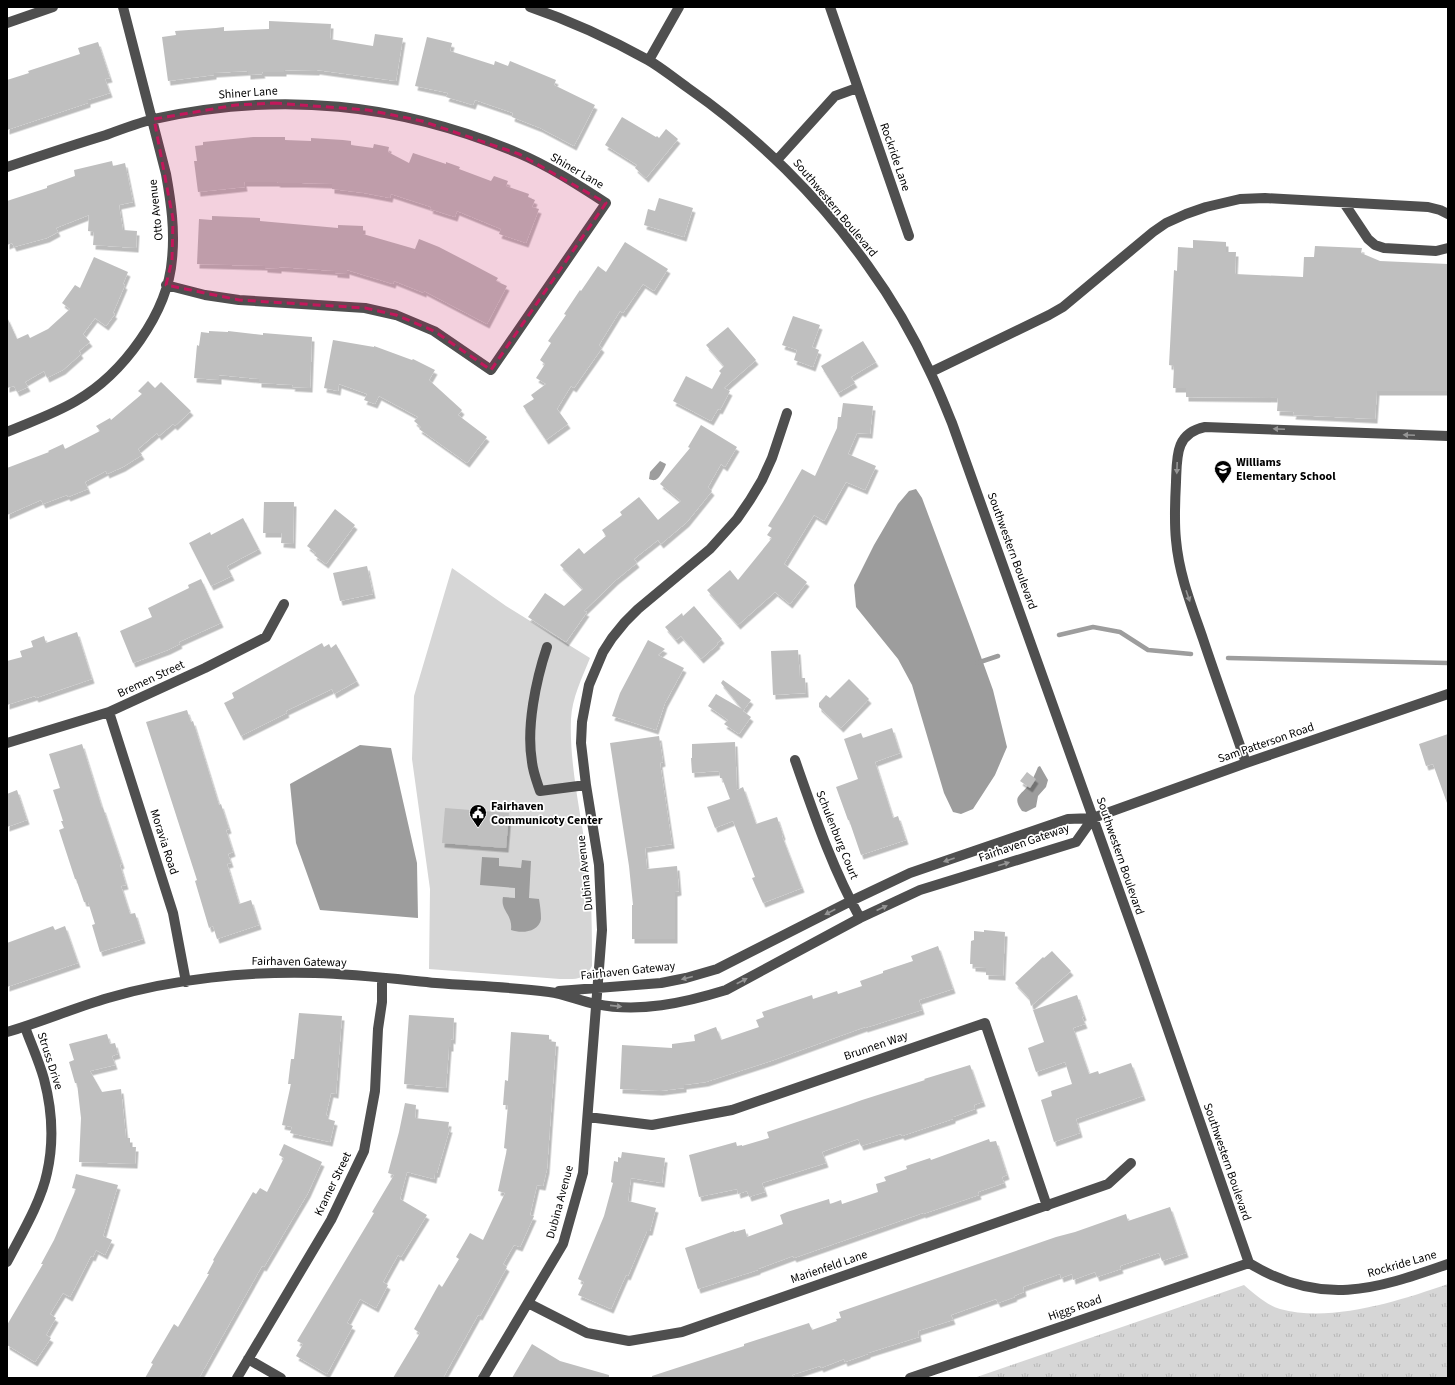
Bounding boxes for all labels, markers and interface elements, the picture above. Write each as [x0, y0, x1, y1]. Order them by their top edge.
street label: Shiner Lane [218, 82, 278, 104]
street label: Rockride Lane [875, 121, 915, 193]
street label: Shiner Lane [547, 149, 607, 193]
street label: Southwestern Boulevard [789, 155, 881, 261]
street label: Otto Avenue [144, 178, 168, 242]
one-way arrow [1272, 426, 1285, 432]
one-way arrow [1403, 431, 1415, 438]
place label: Williams Elementary School [1236, 454, 1336, 485]
school or university icon: Williams Elementary School [1213, 459, 1233, 484]
one-way arrow [1173, 462, 1180, 474]
street label: Southwestern Boulevard [983, 490, 1041, 612]
one-way arrow [1186, 591, 1192, 603]
street label: Bremen Street [115, 656, 187, 702]
street label: Sam Patterson Road [1215, 719, 1317, 767]
street label: Schulenburg Court [811, 788, 863, 882]
street label: Southwestern Boulevard [1092, 795, 1148, 917]
place label: Fairhaven Communicoty Center [491, 798, 603, 829]
public building icon: Fairhaven Communicoty Center [468, 803, 488, 828]
street label: Moravia Road [145, 807, 183, 877]
street label: Fairhaven Gateway [976, 819, 1072, 867]
street label: Dubina Avenue [573, 835, 597, 911]
one-way arrow [943, 857, 955, 863]
one-way arrow [998, 861, 1010, 867]
one-way arrow [876, 905, 887, 911]
one-way arrow [824, 908, 836, 915]
street label: Fairhaven Gateway [251, 953, 347, 971]
street label: Fairhaven Gateway [580, 958, 677, 984]
one-way arrow [681, 975, 693, 981]
one-way arrow [736, 978, 748, 985]
one-way arrow [610, 1003, 622, 1009]
street label: Brunnen Way [842, 1027, 911, 1065]
street label: Struss Drive [33, 1030, 67, 1092]
street label: Southwestern Boulevard [1199, 1101, 1255, 1223]
street label: Kramer Street [310, 1149, 356, 1219]
street label: Dubina Avenue [542, 1163, 578, 1241]
street label: Marienfeld Lane [788, 1246, 870, 1288]
street label: Rockride Lane [1365, 1246, 1439, 1282]
street label: Higgs Road [1046, 1291, 1104, 1325]

